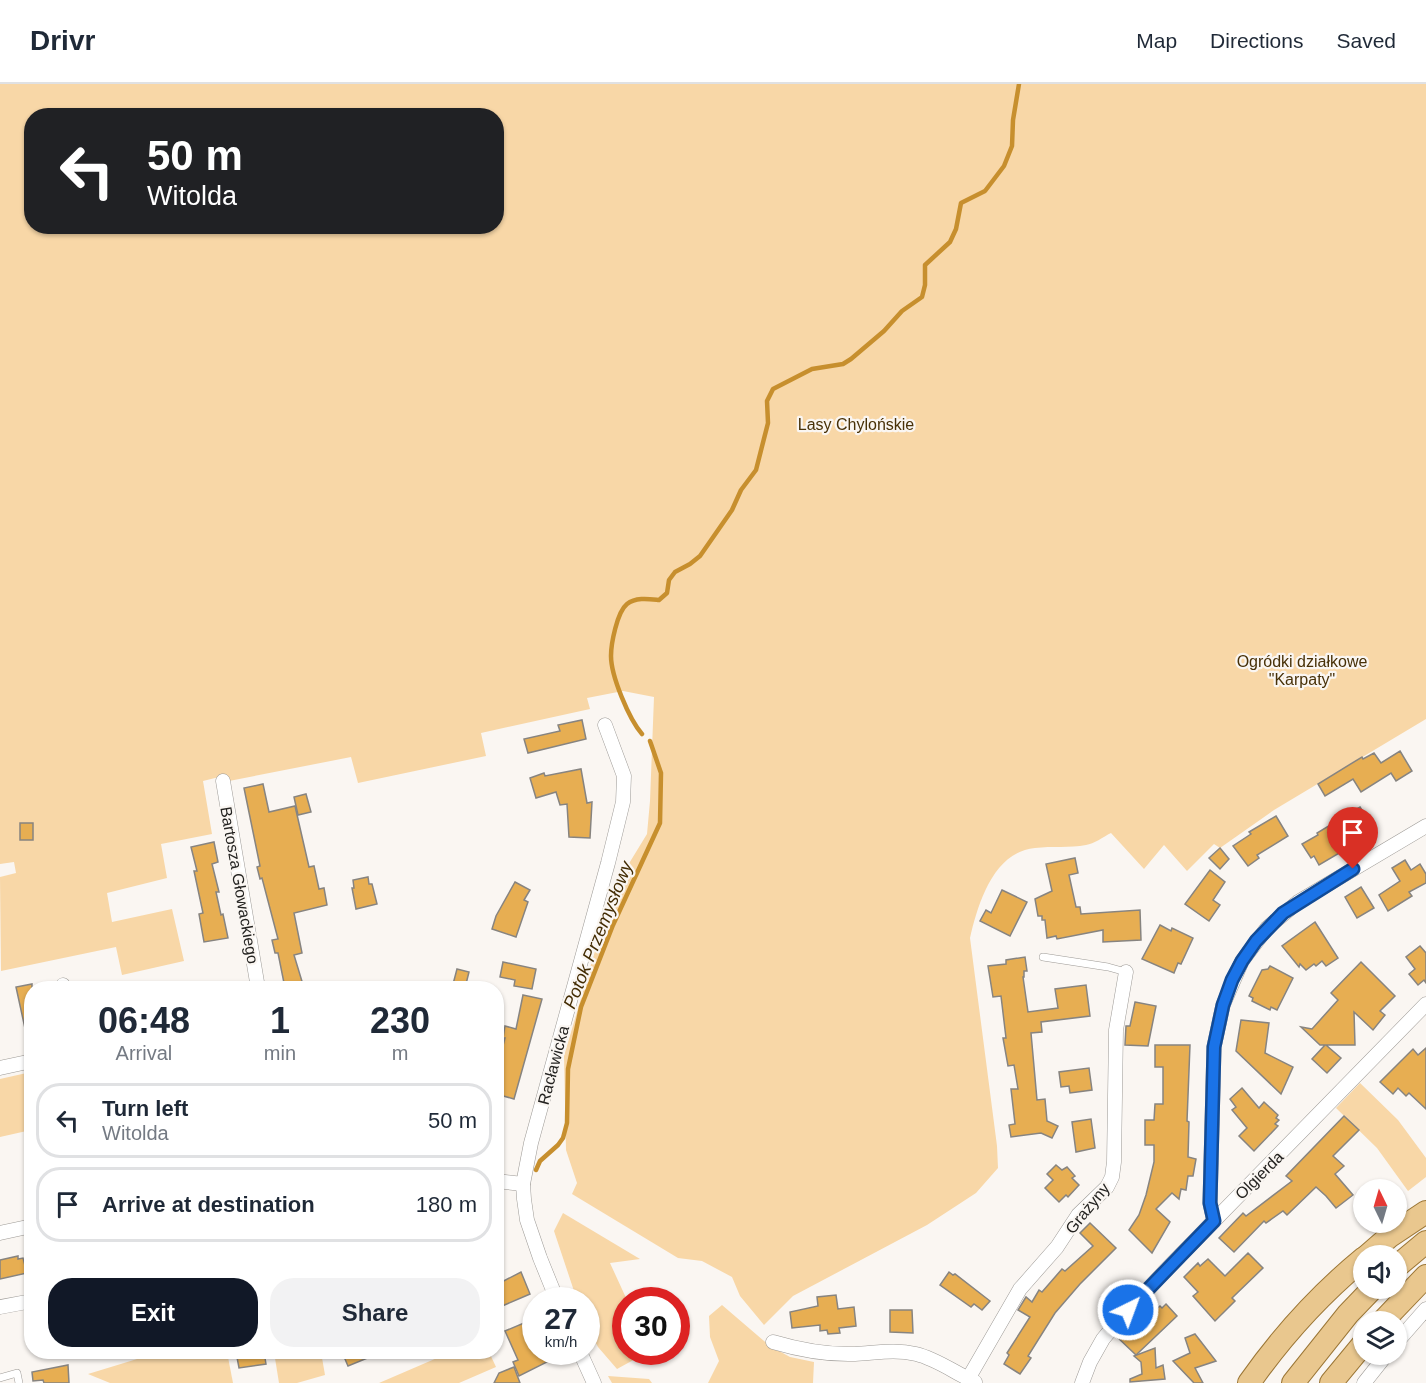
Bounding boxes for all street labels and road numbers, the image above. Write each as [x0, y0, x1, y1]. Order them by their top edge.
street label: Bartosza Głowackiego [217, 805, 262, 965]
street label: Racławicka [535, 1024, 572, 1106]
street label: Olgierda [1232, 1148, 1287, 1203]
street label: Grażyny [1062, 1180, 1113, 1237]

